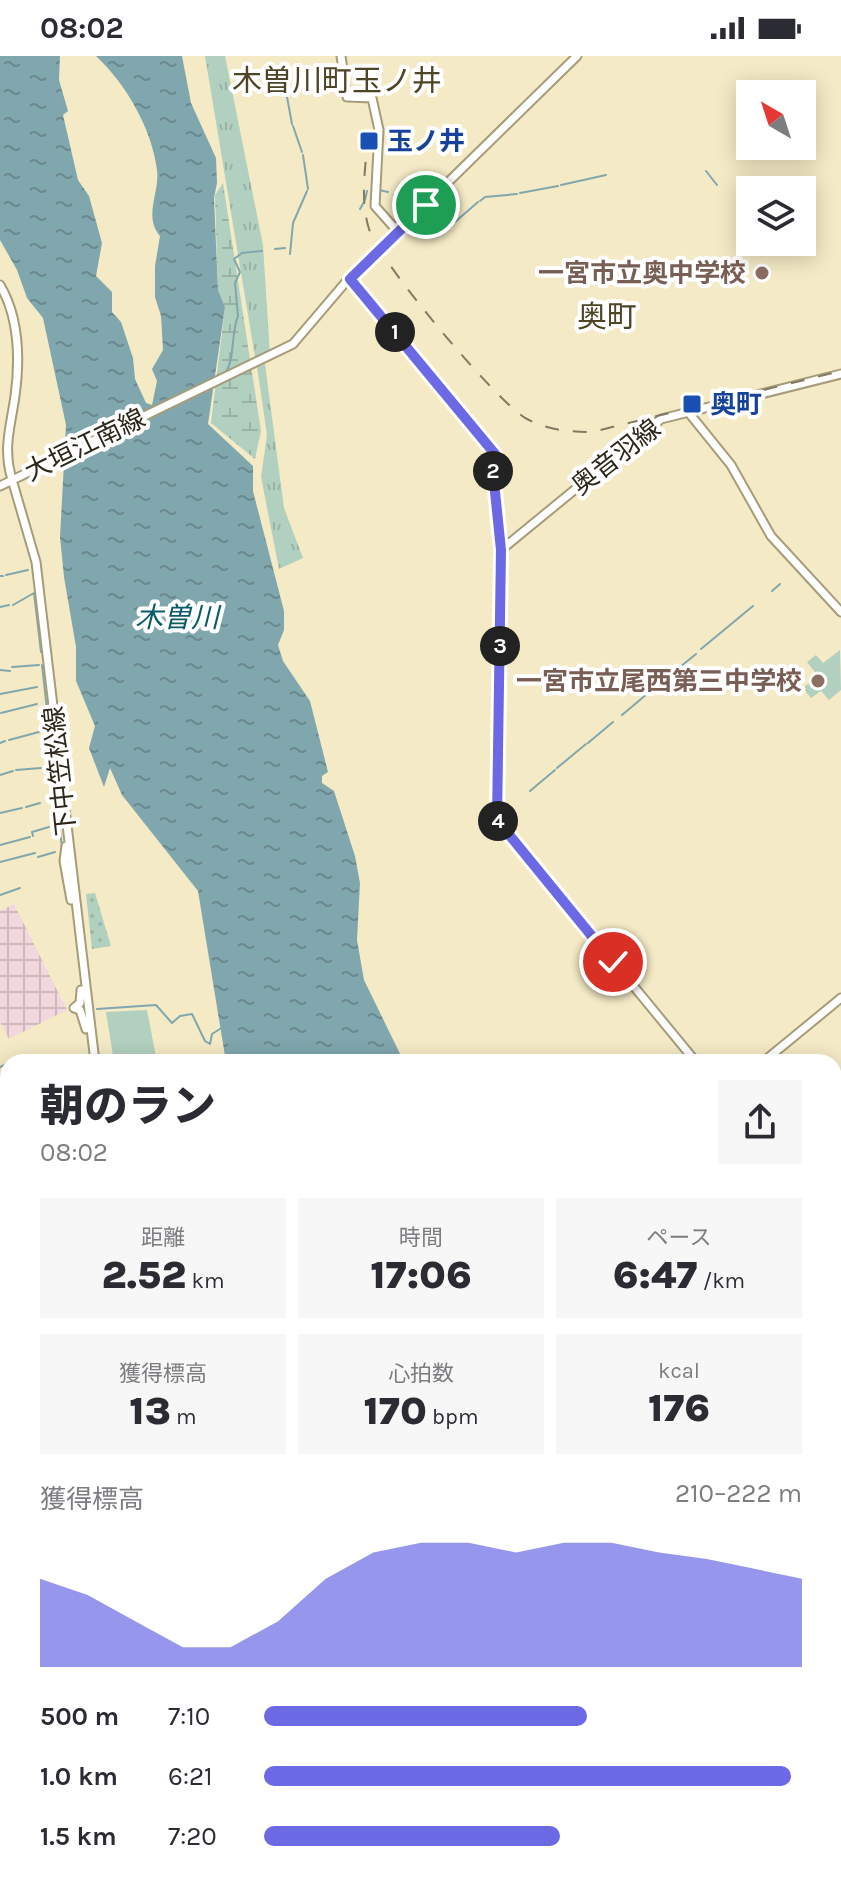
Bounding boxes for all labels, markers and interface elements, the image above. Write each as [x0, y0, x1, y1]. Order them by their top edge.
text: 08:02 [40, 10, 124, 46]
district label: 木曽川町玉ノ井 [232, 63, 442, 99]
north arrow [736, 80, 816, 160]
map controls [736, 80, 816, 256]
place label: 玉ノ井 [387, 126, 465, 157]
marker: 玉ノ井 [358, 130, 380, 152]
pin [392, 171, 460, 239]
button: layers [736, 176, 816, 256]
icon: arrive [404, 183, 448, 227]
place label: 一宮市立奥中学校 [538, 258, 746, 289]
marker: 一宮市立奥中学校 [753, 264, 771, 282]
district label: 奥町 [577, 299, 637, 335]
pin: 1 [375, 312, 415, 352]
text: 1 [391, 319, 399, 345]
place label: 奥町 [710, 389, 762, 420]
marker: 奥町 [681, 393, 703, 415]
street label: 大垣江南線 [20, 403, 150, 487]
street label: 奥音羽線 [565, 413, 667, 501]
pin: 2 [473, 451, 513, 491]
text: 2 [486, 458, 500, 484]
water label: 木曽川 [135, 601, 222, 634]
pin: 3 [480, 626, 520, 666]
text: 3 [493, 633, 507, 659]
place label: 一宮市立尾西第三中学校 [516, 666, 802, 697]
marker: 一宮市立尾西第三中学校 [809, 672, 827, 690]
street label: 下中笠松線 [38, 705, 82, 837]
pin: 4 [478, 801, 518, 841]
text: 4 [491, 808, 505, 834]
pin [579, 928, 647, 996]
icon: check [591, 940, 635, 984]
button: share [718, 1080, 802, 1164]
text: 朝のラン [40, 1081, 216, 1132]
text: 08:02 [40, 1137, 108, 1168]
text: 距離 [141, 1225, 185, 1251]
text: 時間 [399, 1225, 443, 1251]
text: ペース [647, 1225, 711, 1251]
text: 2.52 [102, 1251, 186, 1298]
text: 17:06 [370, 1251, 472, 1298]
text: 6:47 [613, 1251, 697, 1298]
text: km [186, 1268, 224, 1294]
text: /km [697, 1268, 745, 1294]
text: kcal [658, 1358, 700, 1384]
text: 獲得標高 [119, 1361, 207, 1387]
text: 心拍数 [388, 1361, 454, 1387]
text: 176 [648, 1384, 710, 1431]
text: 13 [129, 1387, 171, 1434]
text: 170 [363, 1387, 427, 1434]
text: m [171, 1404, 197, 1430]
text: bpm [427, 1404, 479, 1430]
text: 210–222 m [675, 1478, 802, 1509]
text: 獲得標高 [40, 1484, 144, 1515]
text: 500 m [40, 1701, 119, 1732]
text: 7:10 [168, 1701, 210, 1732]
text: 1.0 km [40, 1761, 118, 1792]
text: 6:21 [168, 1761, 213, 1792]
text: 1.5 km [40, 1821, 117, 1852]
text: 7:20 [168, 1821, 217, 1852]

